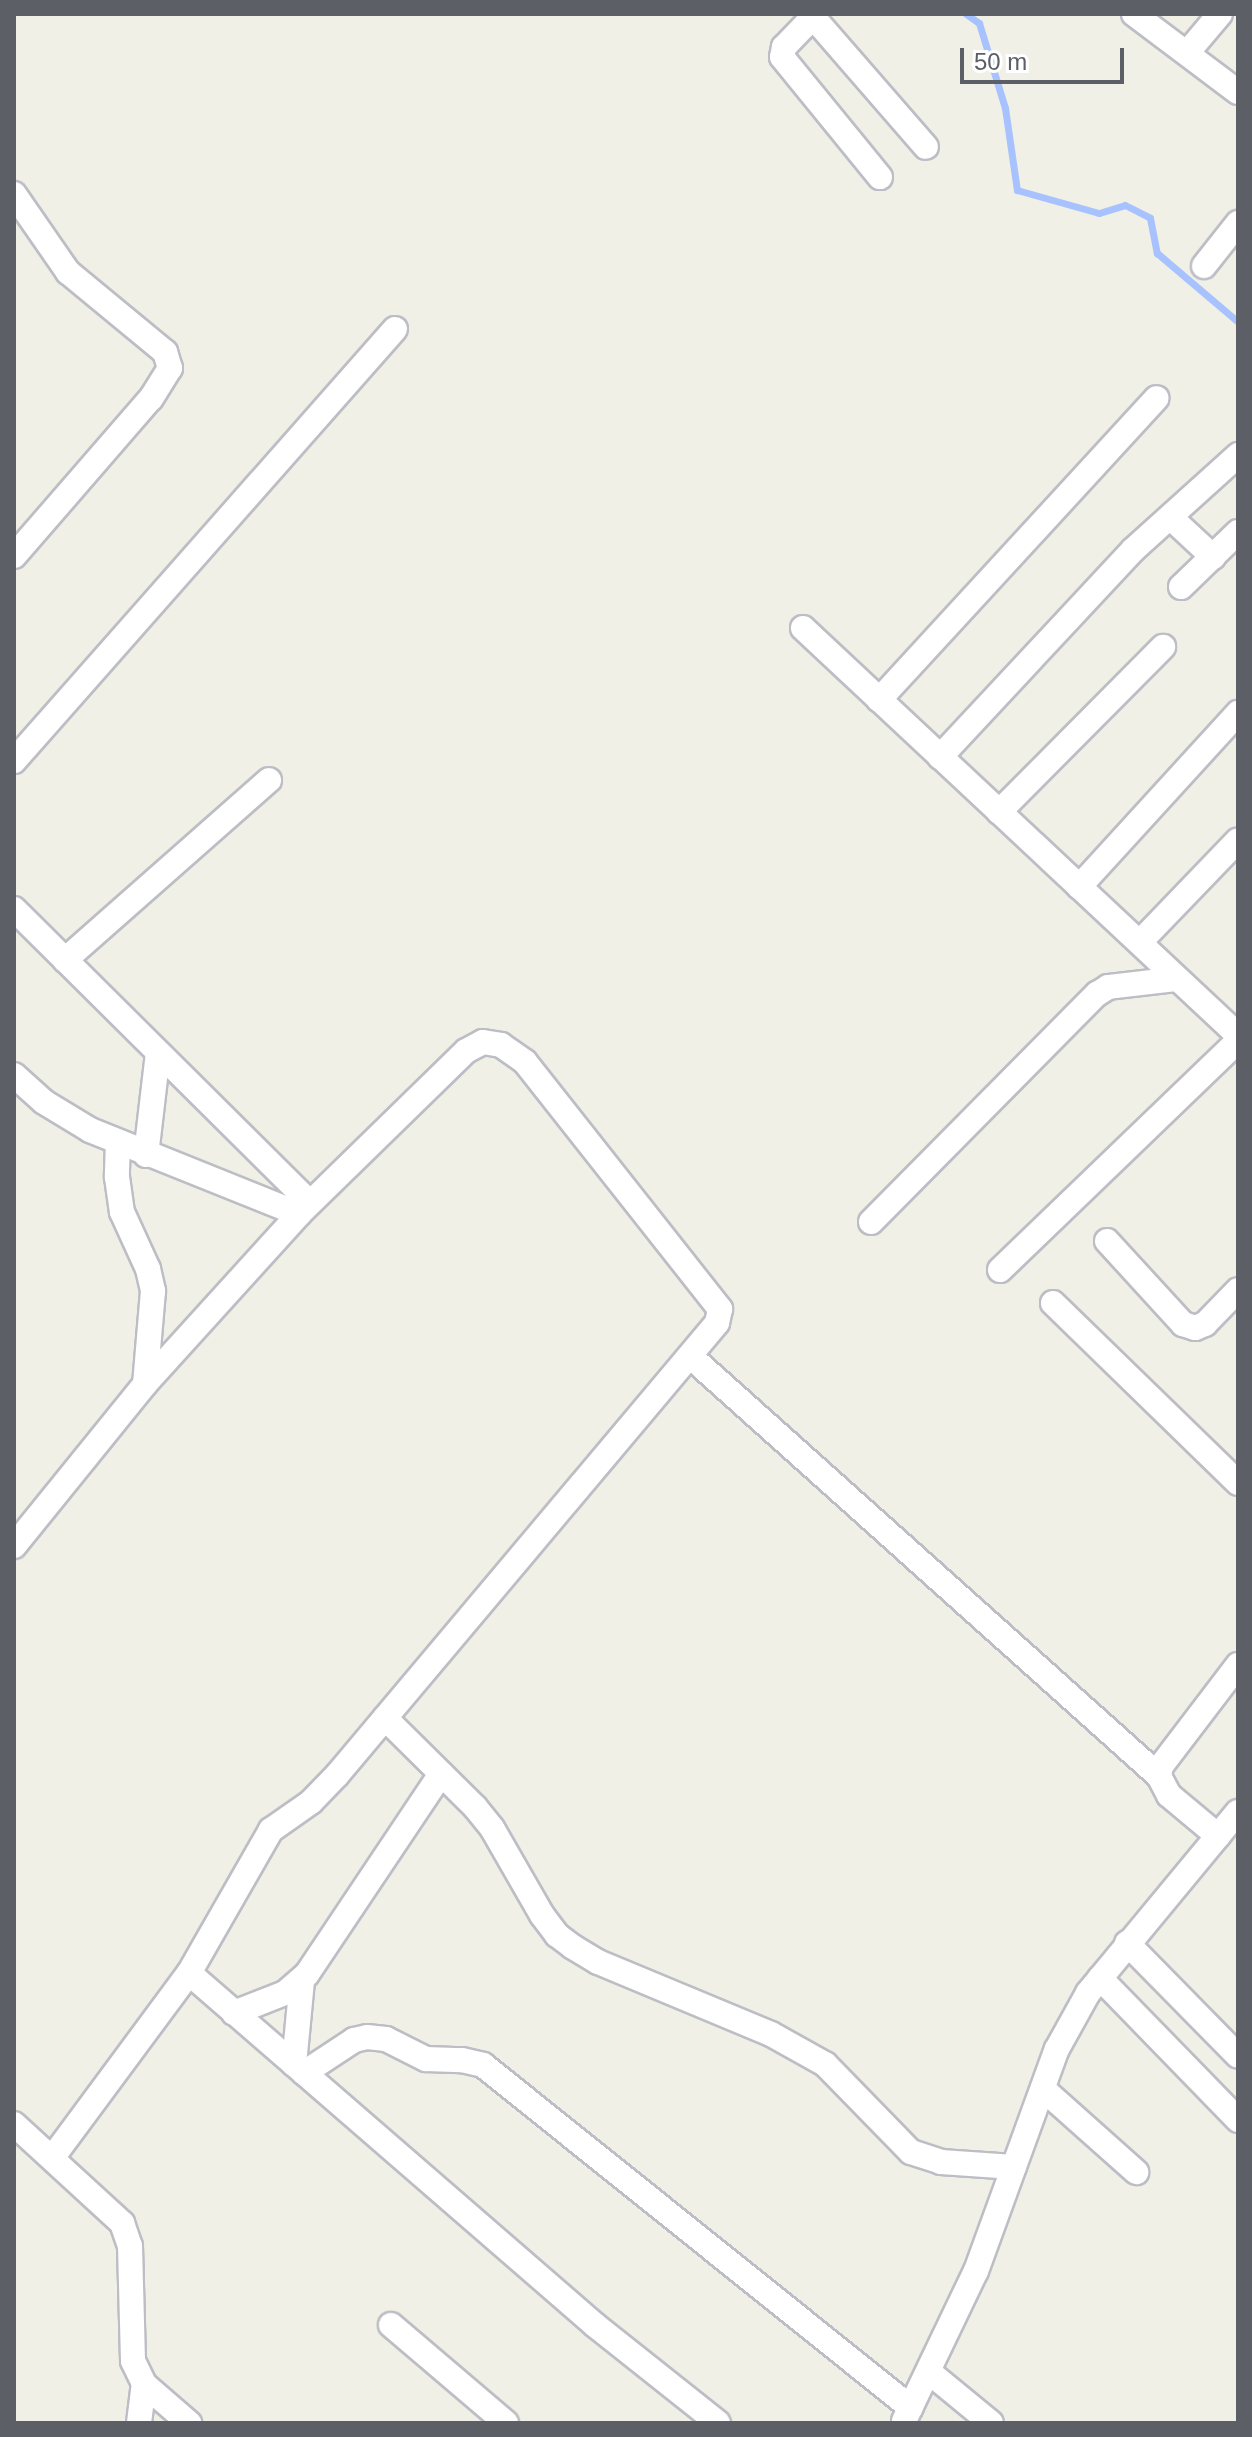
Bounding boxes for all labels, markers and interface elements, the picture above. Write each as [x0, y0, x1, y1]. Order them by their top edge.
scale bar [964, 32, 1128, 82]
text: 50 m [974, 48, 1027, 75]

